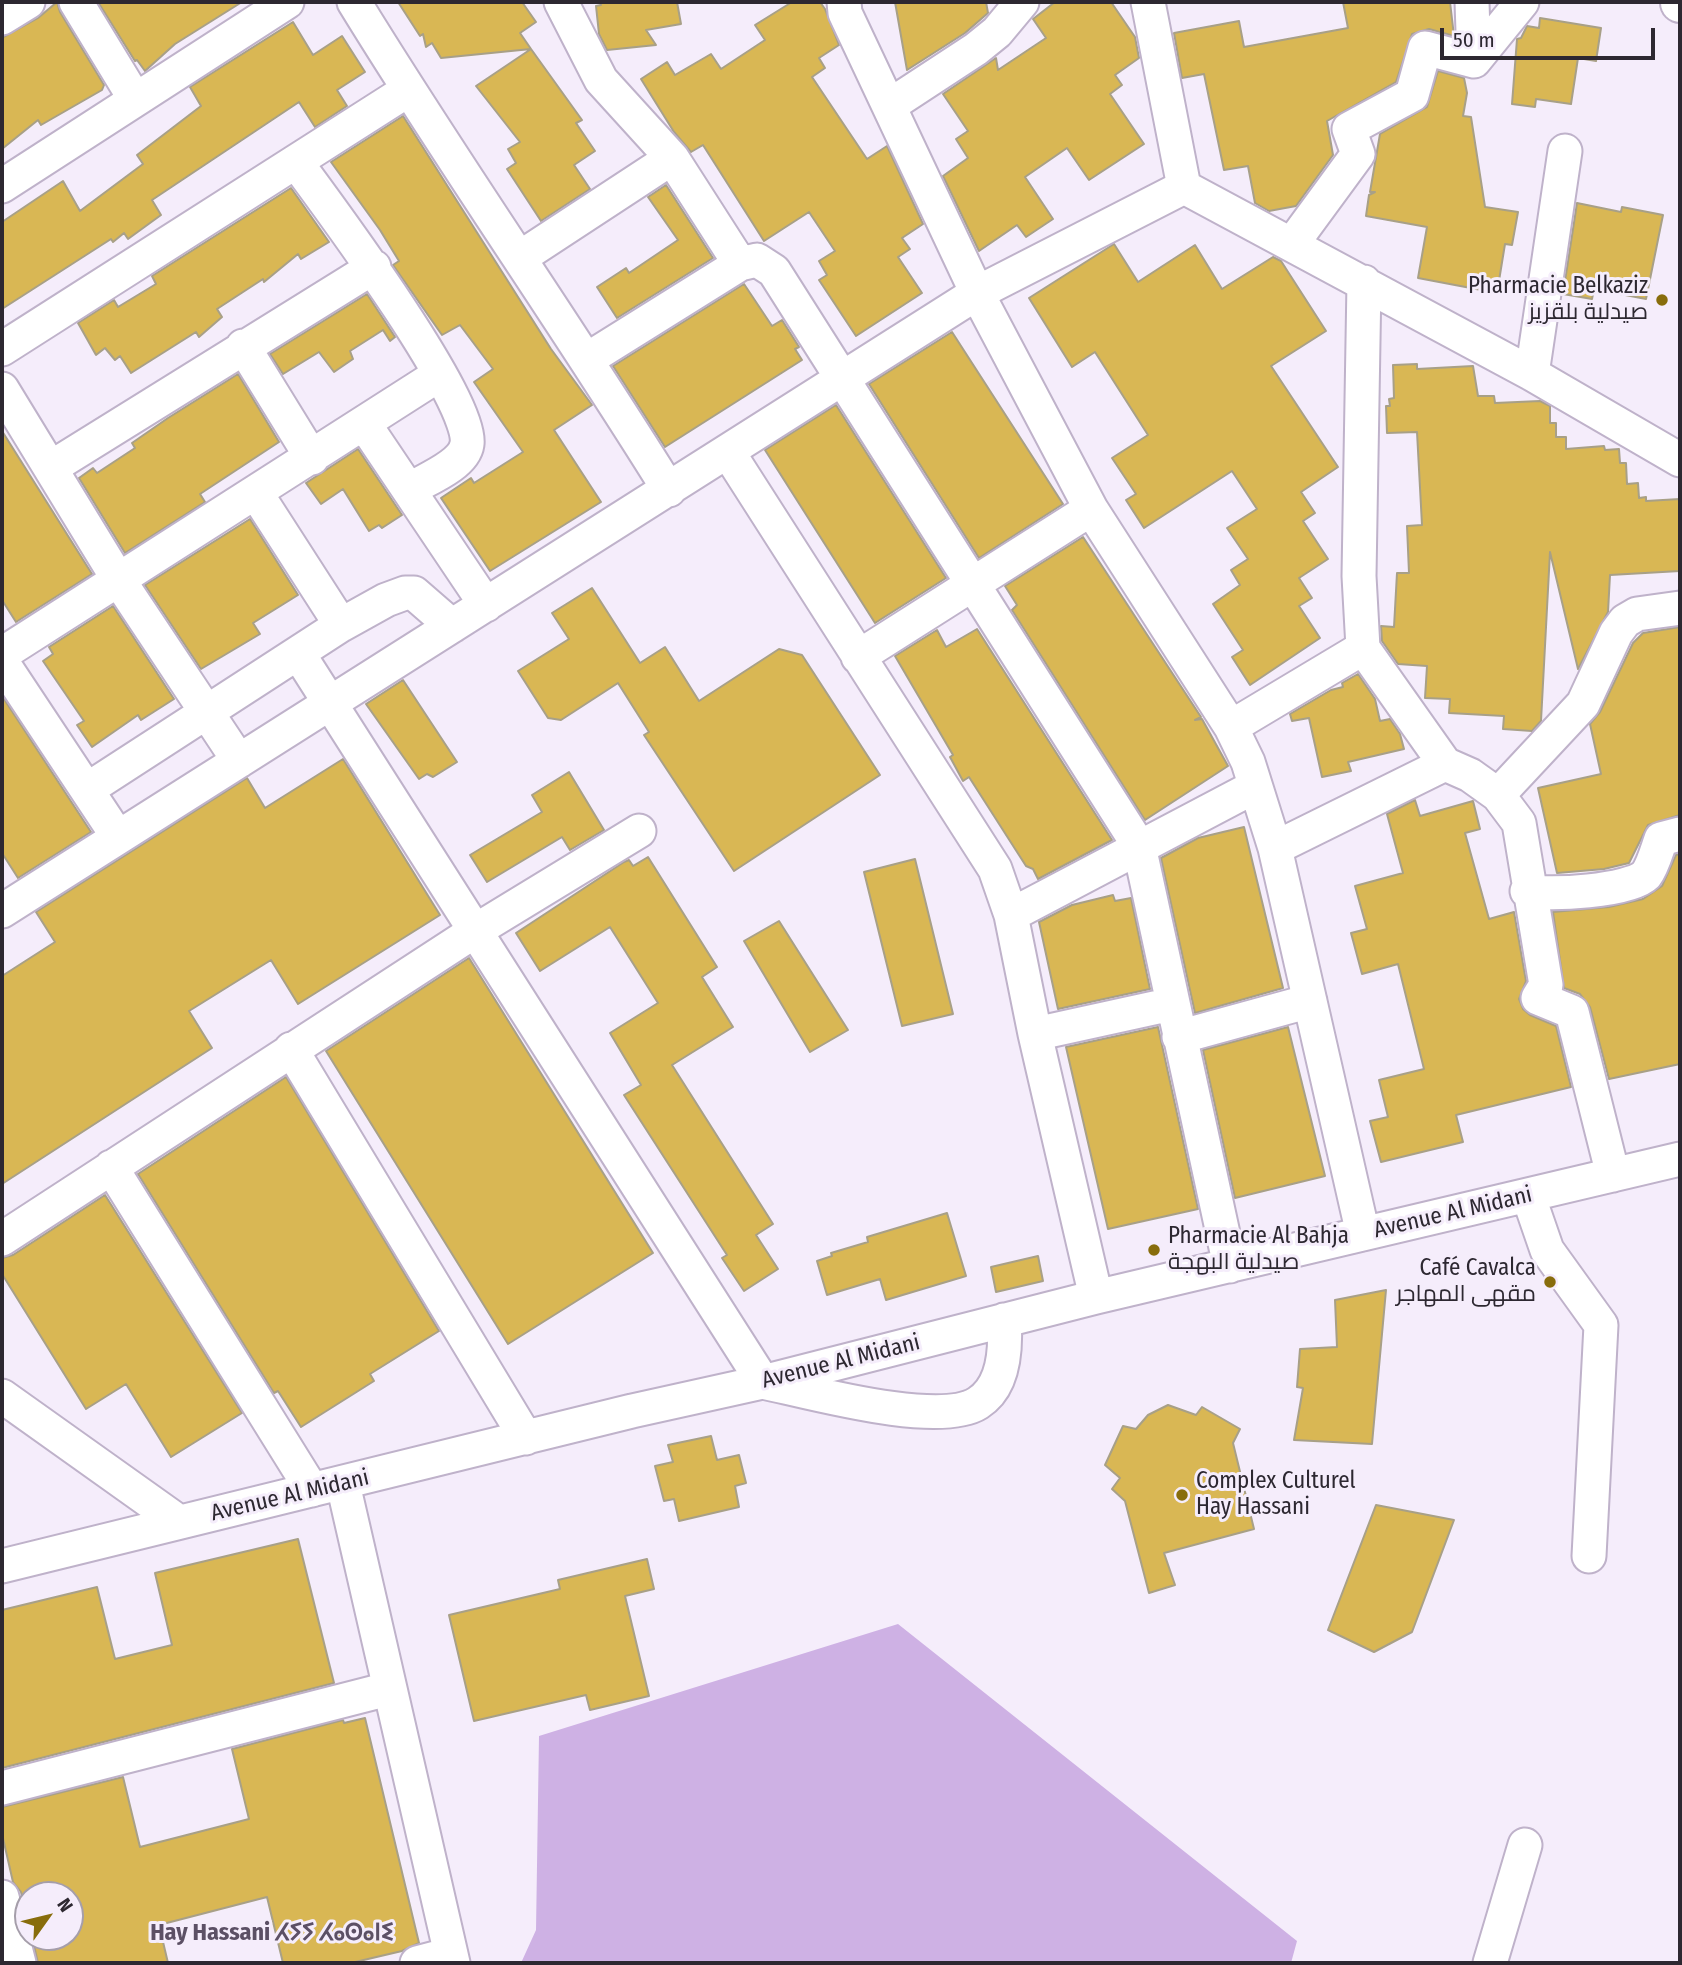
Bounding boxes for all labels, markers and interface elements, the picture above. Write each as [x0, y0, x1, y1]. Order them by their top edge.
scale bar [1444, 14, 1659, 58]
text: 50 m [1453, 27, 1495, 53]
place label: Pharmacie Belkaziz صيدلية بلقزيز [1468, 273, 1648, 327]
marker: Pharmacie Belkaziz صيدلية بلقزيز [1654, 292, 1670, 308]
street label: Avenue Al Midani [1371, 1181, 1535, 1245]
place label: Pharmacie Al Bahja صيدلية البهجة [1168, 1223, 1349, 1277]
marker: Pharmacie Al Bahja صيدلية البهجة [1146, 1242, 1162, 1258]
place label: Café Cavalca مقهى المهاجر [1396, 1255, 1536, 1309]
marker: Café Cavalca مقهى المهاجر [1542, 1274, 1558, 1290]
street label: Avenue Al Midani [759, 1329, 923, 1395]
street label: Avenue Al Midani [208, 1464, 372, 1528]
place label: Complex Culturel Hay Hassani [1196, 1468, 1356, 1522]
marker: Complex Culturel Hay Hassani [1174, 1487, 1190, 1503]
north arrow [14, 1881, 84, 1951]
text: N [52, 1894, 78, 1916]
district label: Hay Hassani ⵃⵢⵢ ⵃⴰⵙⴰⵏⵉ [150, 1919, 394, 1947]

